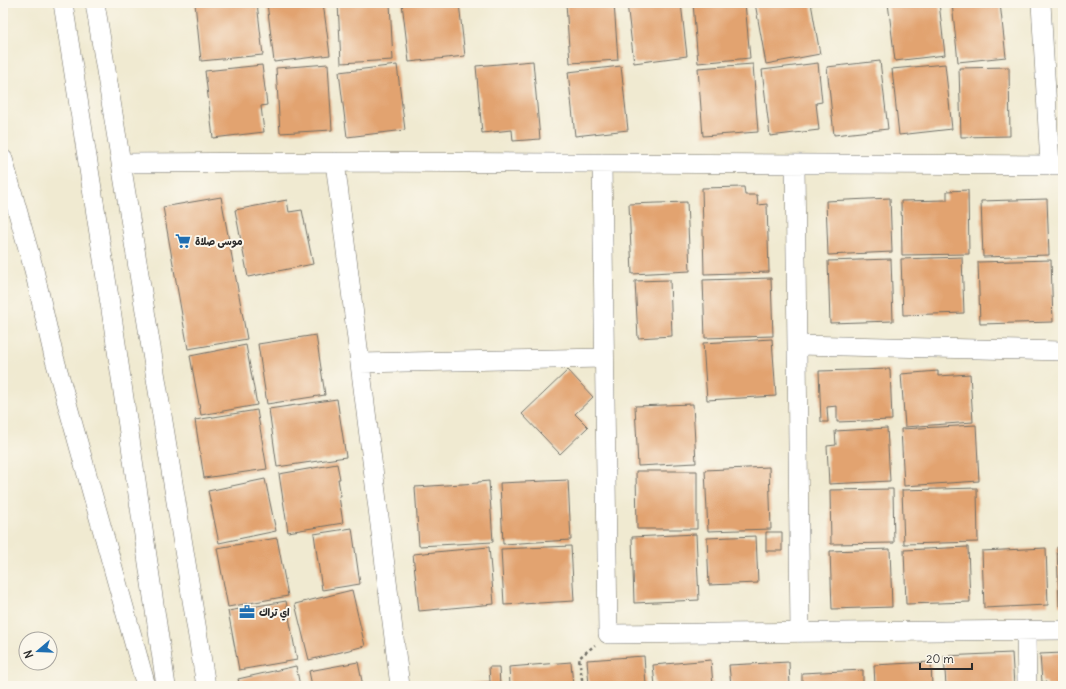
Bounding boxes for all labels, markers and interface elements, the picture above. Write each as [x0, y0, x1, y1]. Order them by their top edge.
supermarket icon: موسى صلاة [174, 232, 192, 250]
place label: موسى صلاة [195, 235, 243, 248]
office icon: اي تراك [238, 603, 256, 621]
place label: اي تراك [259, 606, 290, 621]
north arrow [18, 631, 58, 671]
scale bar [920, 645, 972, 671]
text: N [21, 648, 36, 660]
text: 20 m [926, 651, 954, 666]

